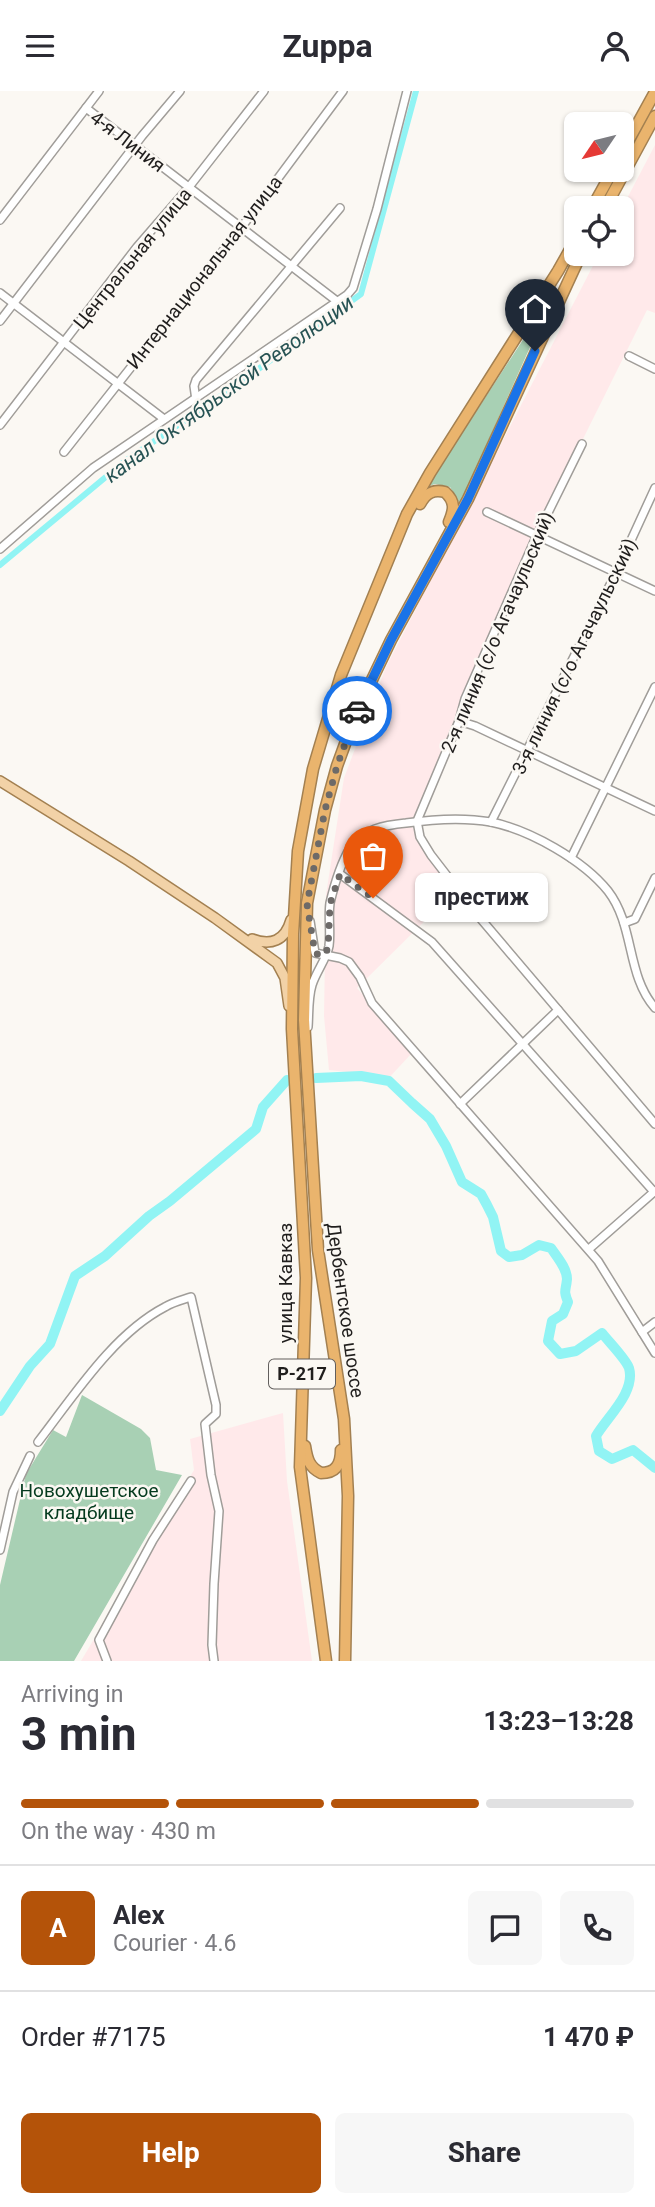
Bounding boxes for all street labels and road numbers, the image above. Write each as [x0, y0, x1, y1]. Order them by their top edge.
street label: 4-я Линия [86, 106, 170, 177]
street label: Интернациональная улица [122, 171, 287, 374]
street label: Центральная улица [68, 183, 196, 334]
street label: 2-я линия (с/о Агачаульский) [436, 508, 559, 756]
street label: 3-я линия (с/о Агачаульский) [507, 534, 642, 778]
street label: Дербентское шоссе [322, 1221, 369, 1399]
street label: улица Кавказ [274, 1223, 297, 1343]
road number: Р-217 [269, 1359, 335, 1389]

